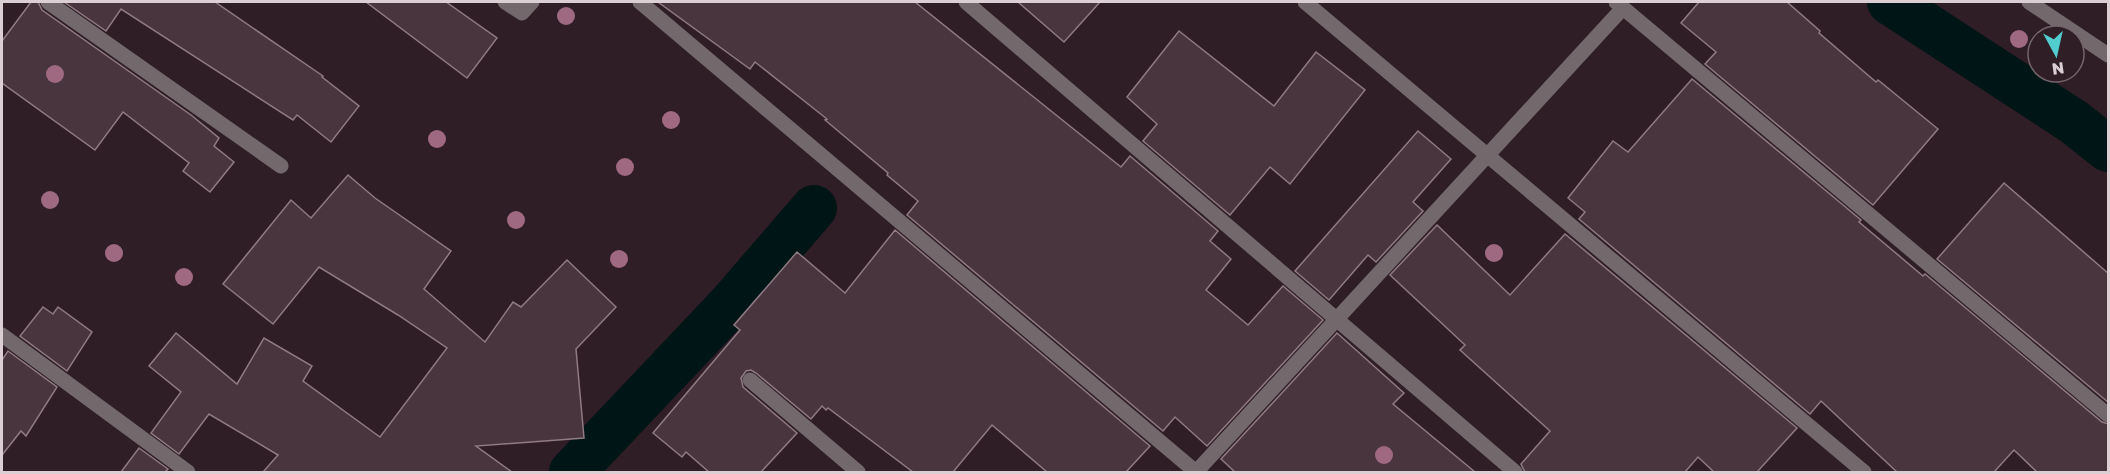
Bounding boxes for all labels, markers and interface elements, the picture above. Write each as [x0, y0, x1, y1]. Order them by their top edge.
north arrow [2026, 24, 2086, 84]
text: N [2051, 58, 2066, 80]

